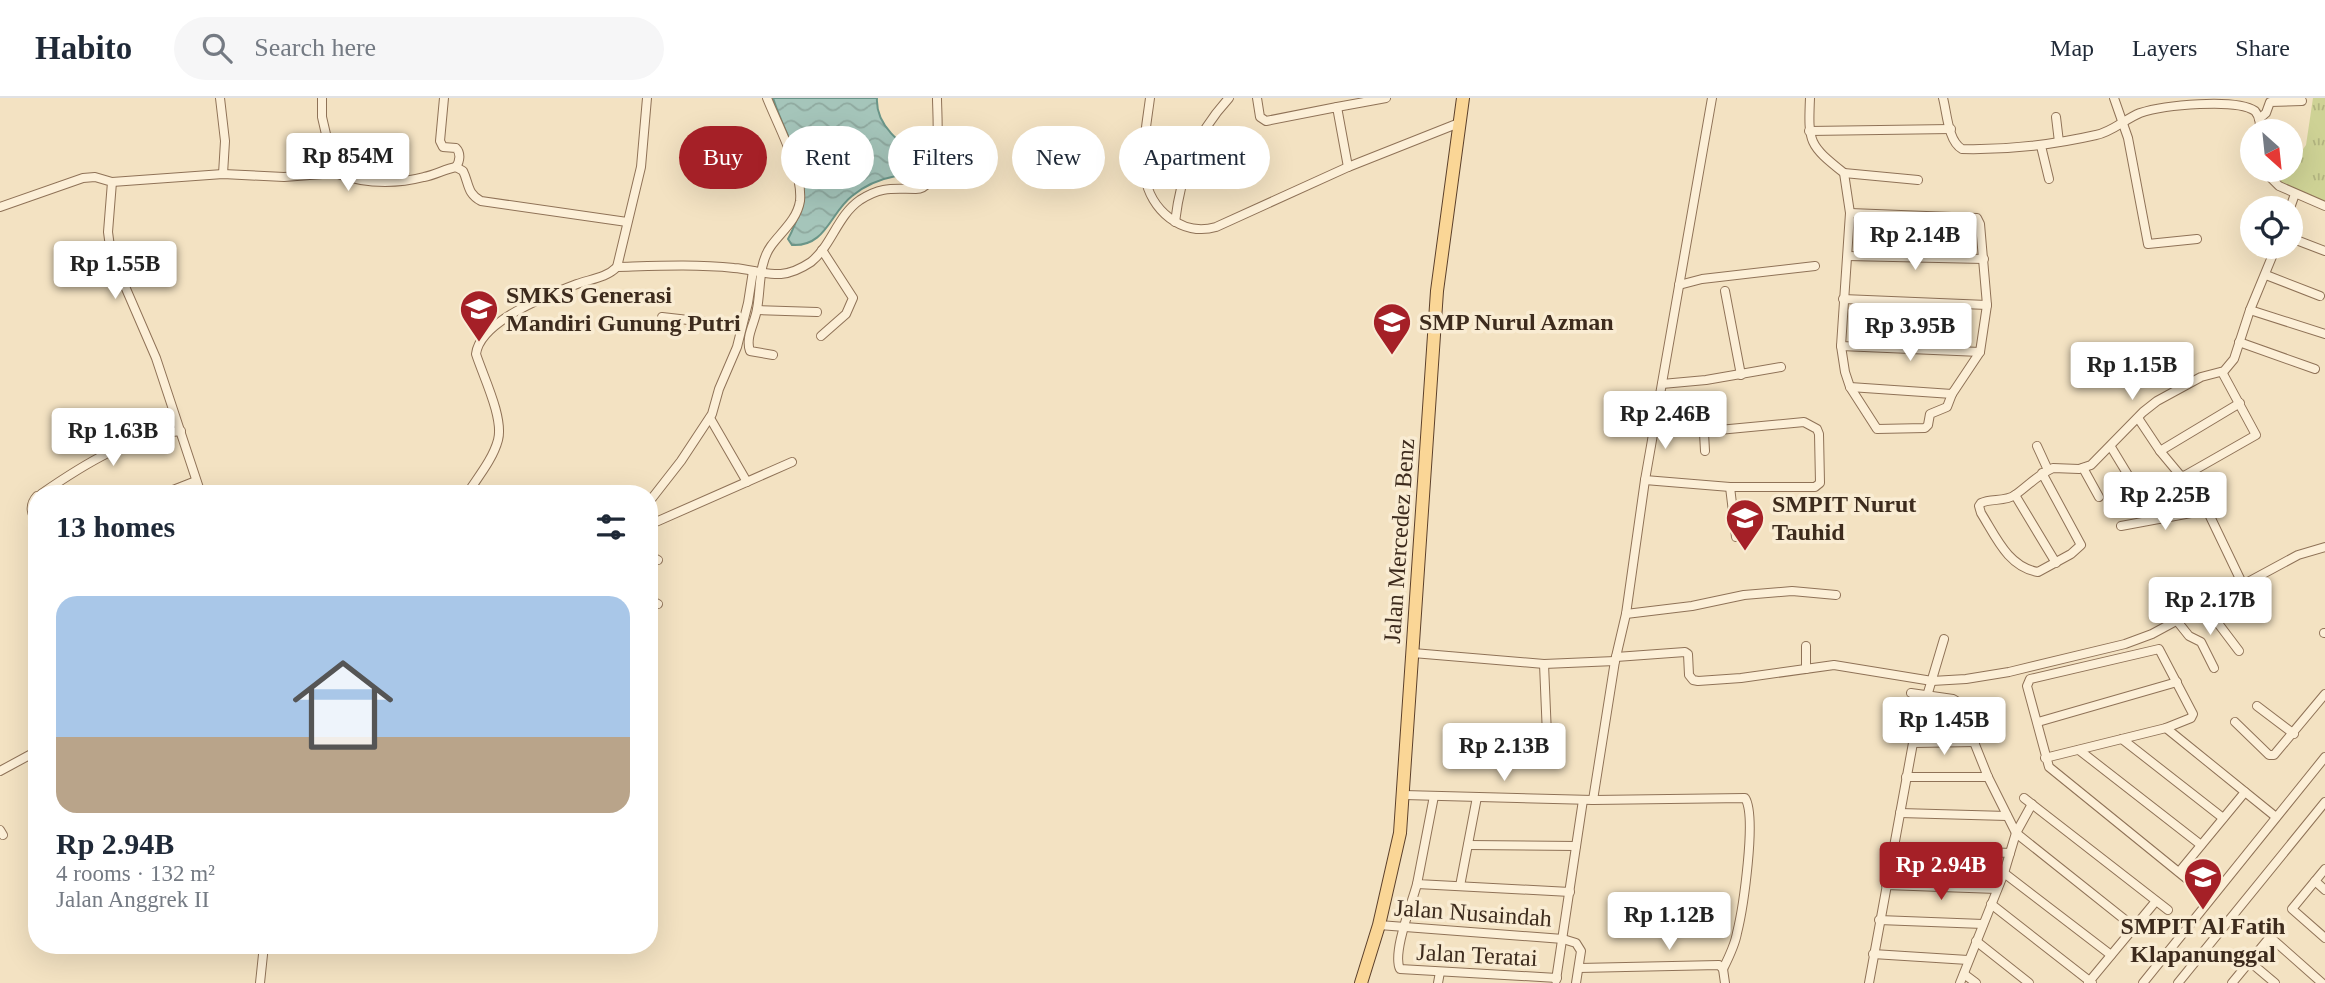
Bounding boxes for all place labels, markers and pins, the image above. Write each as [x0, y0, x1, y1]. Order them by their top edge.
pin: Rp 854M [283, 134, 413, 193]
pin: Rp 2.14B [1843, 212, 1987, 272]
pin: Rp 1.55B [43, 242, 187, 301]
place label: SMKS Generasi Mandiri Gunung Putri [506, 282, 741, 336]
school or university icon: SMKS Generasi Mandiri Gunung Putri [458, 288, 500, 343]
school or university icon: SMP Nurul Azman [1371, 301, 1413, 356]
pin: Rp 3.95B [1838, 303, 1982, 363]
place label: SMP Nurul Azman [1419, 309, 1614, 335]
pin: Rp 1.15B [2060, 342, 2204, 402]
pin: Rp 2.46B [1593, 392, 1737, 451]
pin: Rp 1.63B [41, 408, 185, 468]
pin: Rp 2.25B [2093, 472, 2237, 532]
place label: SMPIT Nurut Tauhid [1772, 491, 1916, 545]
school or university icon: SMPIT Nurut Tauhid [1724, 497, 1766, 552]
pin: Rp 2.17B [2138, 578, 2282, 637]
pin: Rp 1.45B [1872, 698, 2016, 757]
pin: Rp 2.13B [1432, 724, 1576, 783]
pin: Rp 2.94B [1869, 842, 2013, 902]
school or university icon: SMPIT Al Fatih Klapanunggal [2182, 856, 2224, 911]
pin: Rp 1.12B [1597, 892, 1741, 952]
place label: SMPIT Al Fatih Klapanunggal [2121, 913, 2285, 967]

